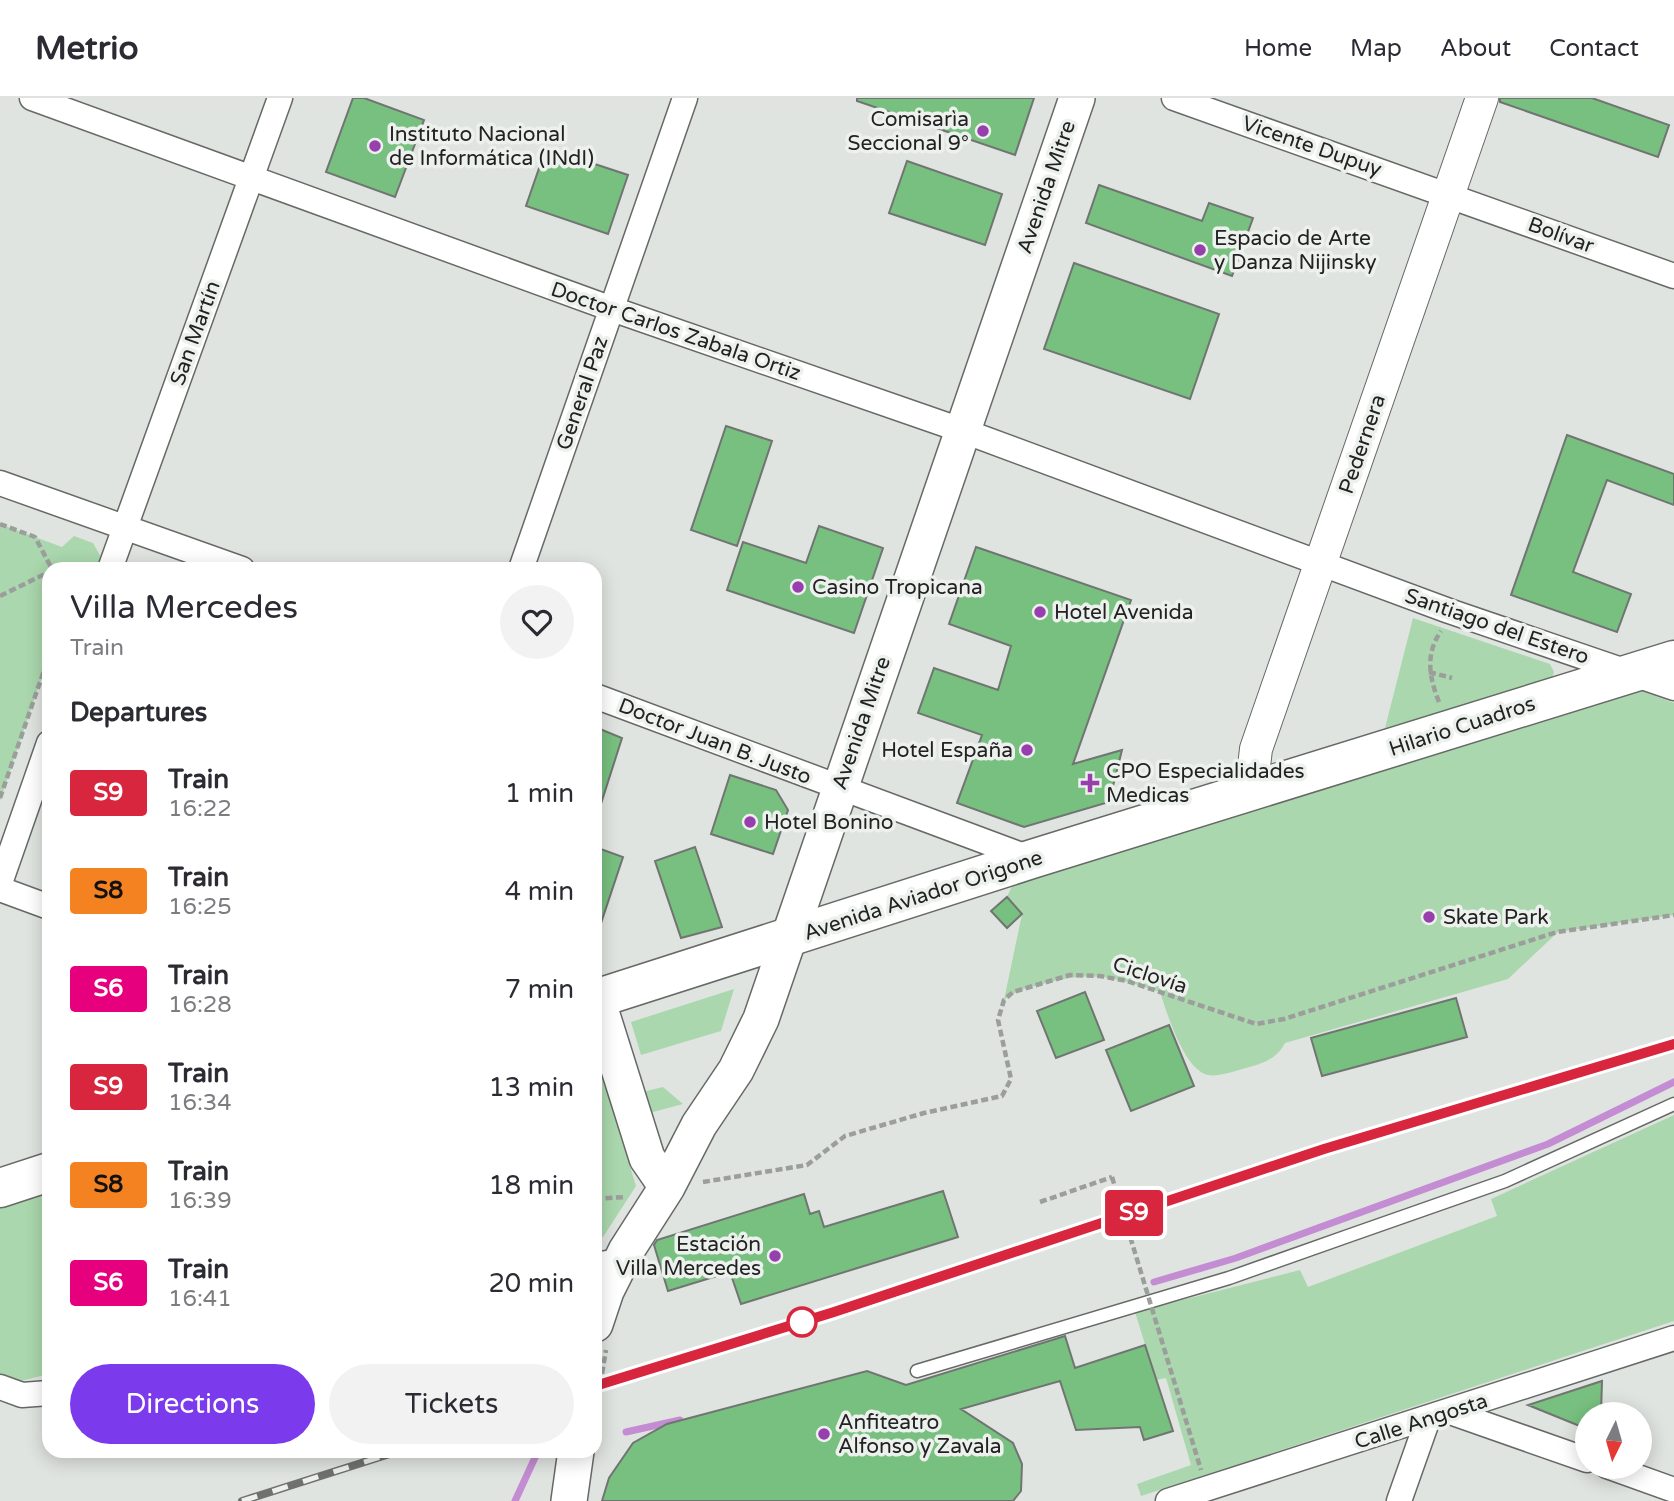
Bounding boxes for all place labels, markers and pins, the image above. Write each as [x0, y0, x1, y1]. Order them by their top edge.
place label: Comisarìa Seccional 9° [847, 107, 969, 156]
place label: Instituto Nacional de Informática (INdI) [389, 122, 594, 171]
marker: Comisarìa Seccional 9° [975, 123, 991, 139]
marker: Instituto Nacional de Informática (INdI) [367, 138, 383, 154]
place label: Espacio de Arte y Danza Nijinsky [1214, 226, 1377, 275]
marker: Espacio de Arte y Danza Nijinsky [1192, 242, 1208, 258]
place label: Casino Tropicana [812, 575, 983, 600]
marker: Casino Tropicana [790, 579, 806, 595]
place label: Hotel Avenida [1054, 600, 1194, 625]
marker: Hotel Avenida [1032, 604, 1048, 620]
place label: Hotel España [881, 738, 1013, 763]
marker: Hotel España [1019, 742, 1035, 758]
place label: CPO Especialidades Medicas [1106, 759, 1305, 808]
marker: CPO Especialidades Medicas [1080, 773, 1100, 793]
place label: Hotel Bonino [764, 810, 894, 835]
marker: Hotel Bonino [742, 814, 758, 830]
place label: Skate Park [1443, 905, 1549, 930]
marker: Skate Park [1421, 909, 1437, 925]
place label: Estación Villa Mercedes [616, 1232, 761, 1281]
marker: Estación Villa Mercedes [767, 1248, 783, 1264]
unlabelled marker [787, 1307, 817, 1337]
place label: Anfiteatro Alfonso y Zavala [838, 1410, 1002, 1459]
marker: Anfiteatro Alfonso y Zavala [816, 1426, 832, 1442]

